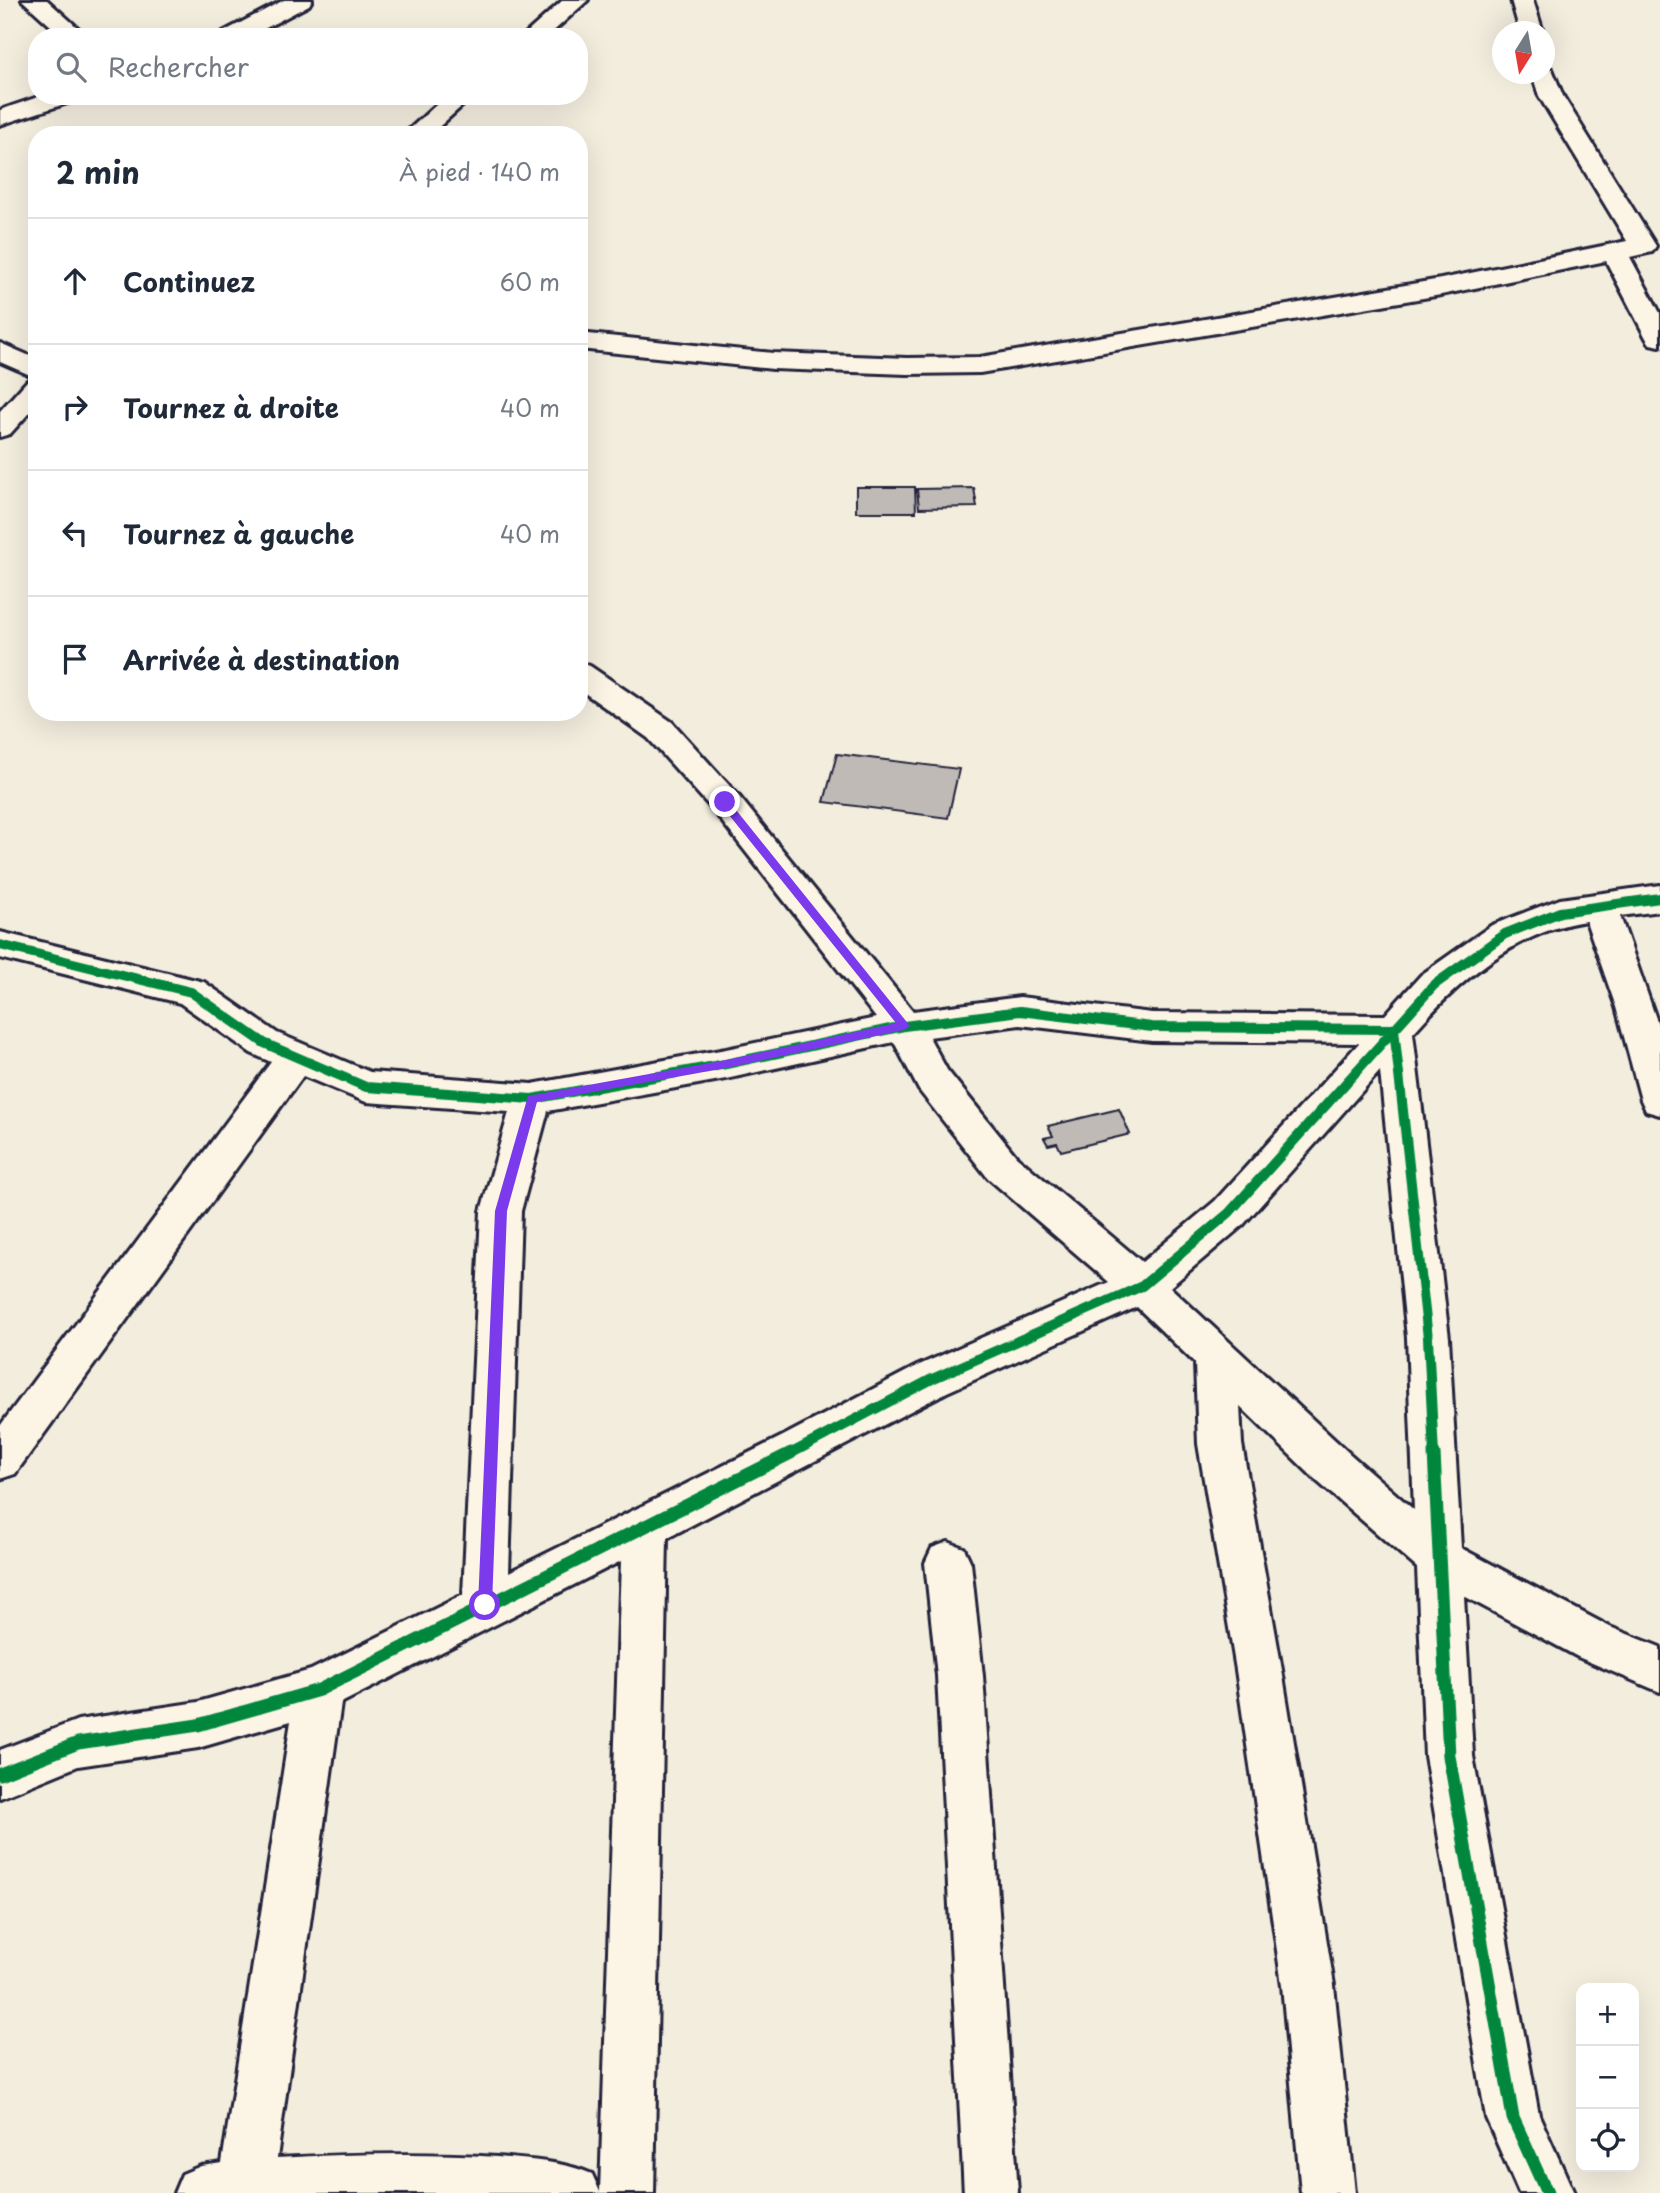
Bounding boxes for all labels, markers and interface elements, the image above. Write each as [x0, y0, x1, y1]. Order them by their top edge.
north arrow [1492, 21, 1555, 84]
search box [28, 28, 588, 105]
text: Rechercher [108, 47, 249, 86]
icon: search [52, 48, 90, 86]
text: 2 min [56, 149, 140, 194]
text: À pied · 140 m [399, 154, 560, 189]
icon: ahead [56, 262, 94, 300]
text: Continuez [123, 262, 255, 301]
text: 60 m [500, 264, 560, 299]
icon: right [56, 388, 94, 426]
text: Tournez à droite [123, 388, 339, 427]
text: 40 m [500, 390, 560, 425]
icon: left [56, 514, 94, 552]
text: Tournez à gauche [123, 514, 354, 553]
text: 40 m [500, 516, 560, 551]
icon: arrive [56, 640, 94, 678]
text: Arrivée à destination [123, 640, 400, 679]
route end [709, 786, 740, 817]
route start [469, 1589, 500, 1620]
map controls [1576, 1983, 1639, 2172]
button: + [1576, 1983, 1639, 2046]
button: − [1576, 2046, 1639, 2109]
button: locate [1576, 2109, 1639, 2172]

